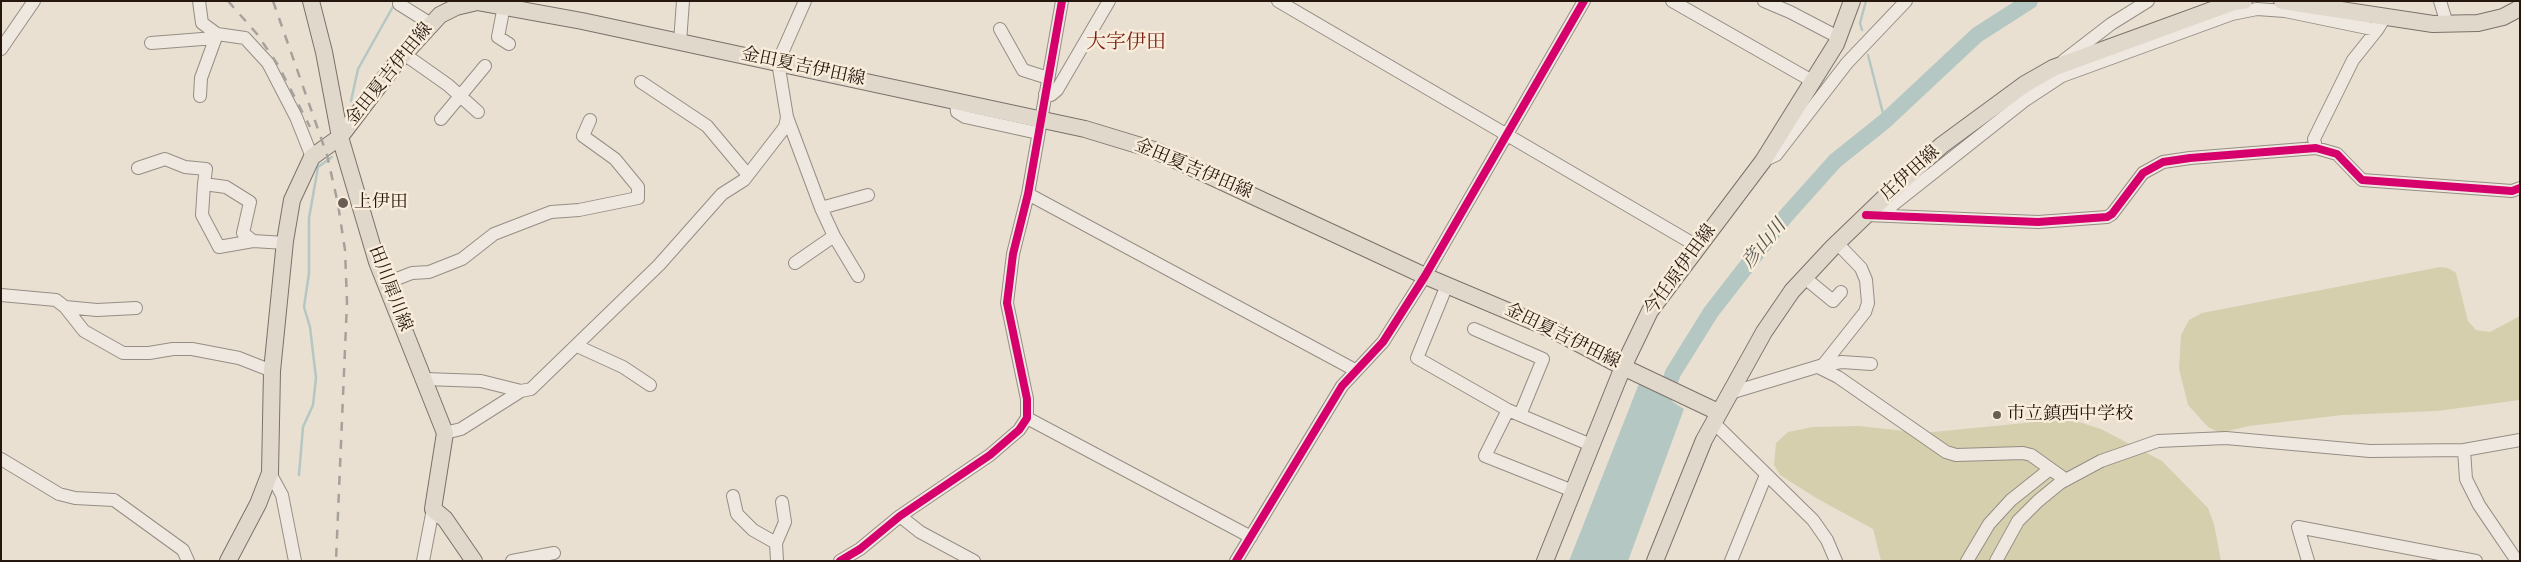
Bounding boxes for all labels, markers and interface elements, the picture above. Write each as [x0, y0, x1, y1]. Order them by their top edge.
street label: 金田夏吉伊田線 [342, 19, 438, 131]
district label: 大字伊田 [1086, 32, 1166, 56]
street label: 金田夏吉伊田線 [739, 44, 867, 92]
street label: 金田夏吉伊田線 [1131, 135, 1255, 205]
street label: 庄伊田線 [1877, 142, 1945, 206]
place label: 上伊田 [354, 192, 408, 214]
marker: 上伊田 [336, 196, 350, 210]
water label: 彦山川 [1738, 216, 1792, 274]
street label: 今任原伊田線 [1641, 221, 1721, 321]
street label: 田川犀川線 [363, 243, 415, 335]
street label: 金田夏吉伊田線 [1501, 300, 1623, 374]
place label: 市立鎮西中学校 [2007, 404, 2133, 426]
marker: 市立鎮西中学校 [1991, 409, 2003, 421]

